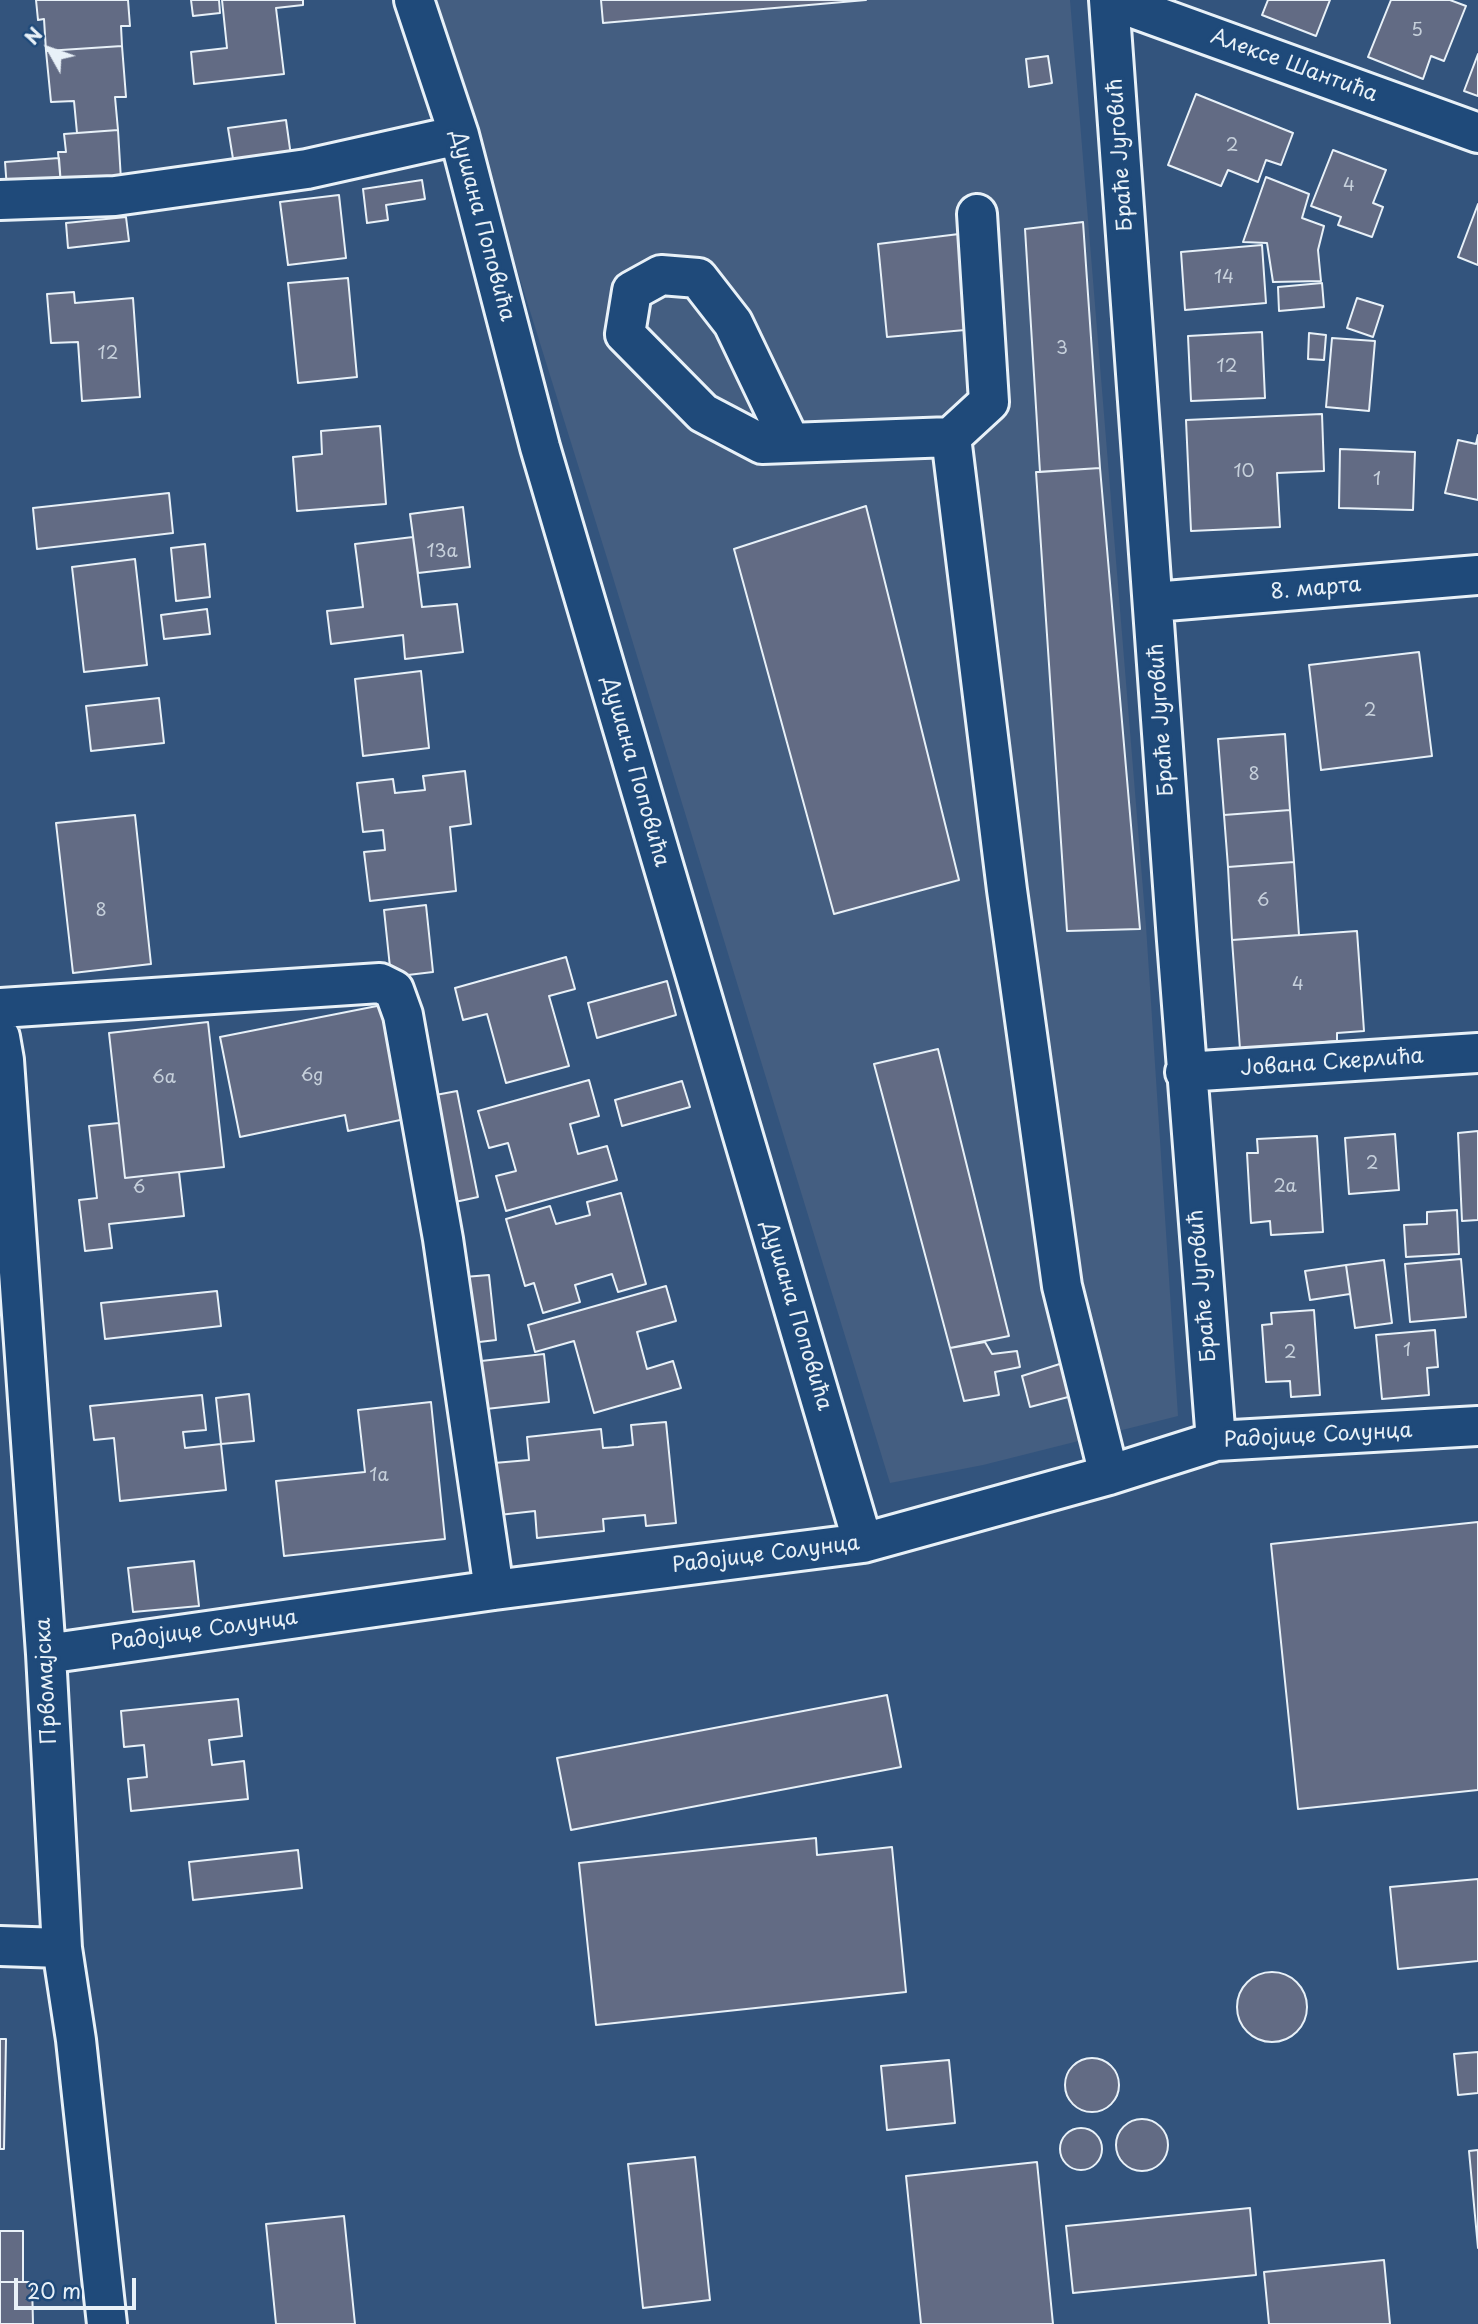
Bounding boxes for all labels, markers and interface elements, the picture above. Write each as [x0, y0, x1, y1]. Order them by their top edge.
north arrow [14, 14, 84, 84]
house number: 5 [1411, 20, 1423, 42]
text: N [17, 21, 48, 50]
street label: Алексе Шантића [1207, 24, 1381, 108]
street label: Браће Југовић [1103, 78, 1139, 232]
street label: Душана Поповића [444, 128, 520, 324]
house number: 2 [1226, 135, 1238, 157]
house number: 4 [1343, 175, 1355, 197]
house number: 14 [1214, 267, 1234, 289]
house number: 3 [1056, 338, 1068, 360]
house number: 12 [98, 343, 118, 365]
house number: 12 [1217, 356, 1237, 378]
house number: 10 [1233, 461, 1255, 483]
house number: 1 [1373, 469, 1381, 491]
house number: 13a [426, 541, 458, 563]
street label: 8. марта [1270, 572, 1362, 606]
street label: Браће Југовић [1144, 643, 1180, 797]
street label: Душана Поповића [596, 674, 674, 870]
house number: 2 [1364, 700, 1376, 722]
house number: 8 [1248, 764, 1260, 786]
house number: 6 [1257, 890, 1269, 912]
house number: 8 [95, 900, 107, 922]
house number: 4 [1292, 974, 1304, 996]
street label: Јована Скерлића [1239, 1044, 1425, 1082]
house number: 6g [301, 1065, 323, 1087]
house number: 6a [152, 1067, 176, 1089]
house number: 2 [1366, 1153, 1378, 1175]
house number: 2a [1273, 1176, 1297, 1198]
house number: 6 [133, 1177, 145, 1199]
street label: Браће Југовић [1184, 1209, 1222, 1363]
street label: Душана Поповића [755, 1218, 837, 1414]
house number: 1 [1403, 1340, 1411, 1362]
house number: 2 [1284, 1342, 1296, 1364]
street label: Радојице Солунца [1223, 1418, 1413, 1454]
house number: 1a [369, 1465, 389, 1487]
street label: Радојице Солунца [671, 1531, 861, 1579]
street label: Радојице Солунца [109, 1605, 299, 1657]
street label: Првомајска [31, 1617, 63, 1745]
scale bar [18, 2264, 140, 2308]
text: 20 m [27, 2274, 81, 2306]

